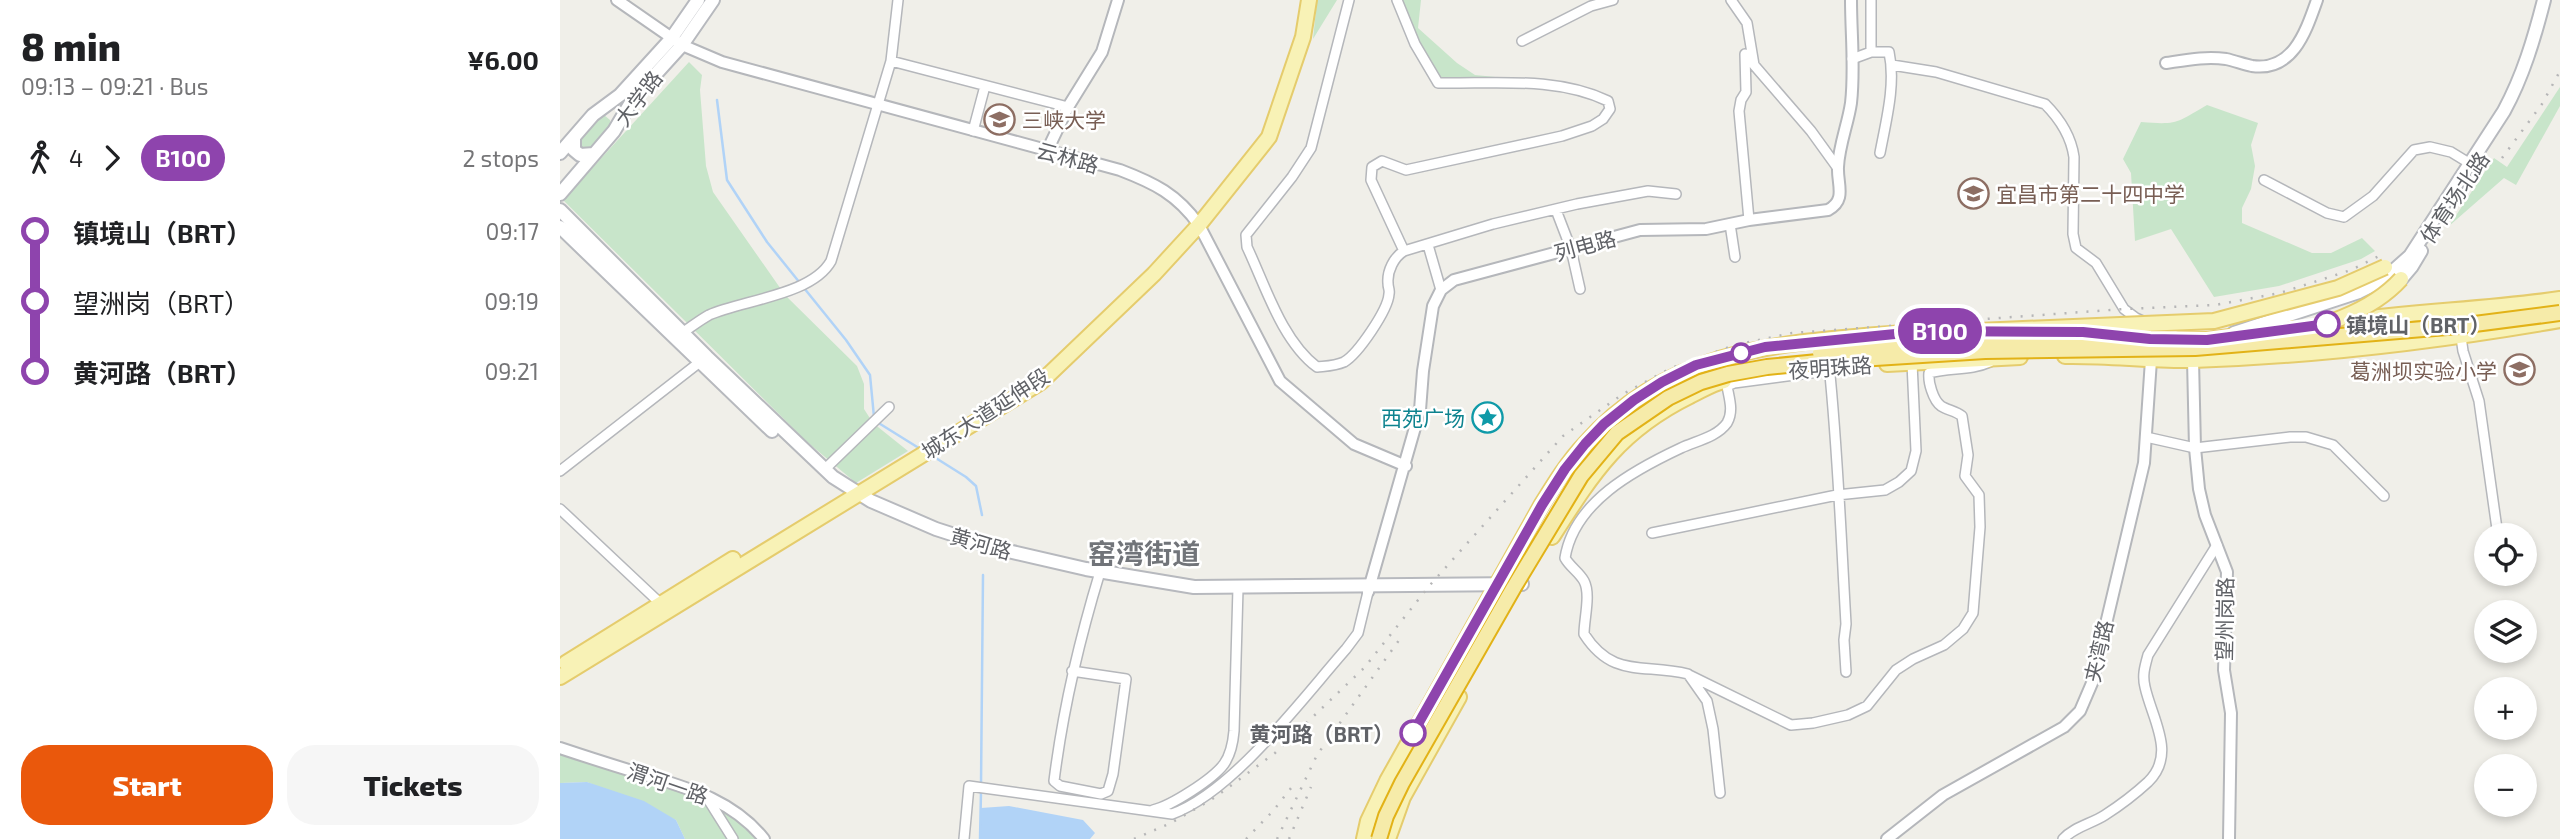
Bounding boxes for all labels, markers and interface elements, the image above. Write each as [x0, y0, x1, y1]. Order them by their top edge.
text: 8 min [21, 23, 121, 69]
text: ¥6.00 [467, 44, 539, 75]
street label: 大学路 [609, 65, 667, 131]
text: 09:13 – 09:21 · Bus [21, 72, 209, 100]
school or university icon: 三峡大学 [982, 102, 1016, 136]
place label: 三峡大学 [1022, 107, 1106, 132]
street label: 云林路 [1034, 137, 1102, 177]
icon: walk [21, 139, 59, 177]
icon: forward [93, 139, 131, 177]
text: B100 [155, 143, 211, 172]
text: 4 [69, 144, 83, 172]
text: 2 stops [462, 144, 539, 172]
street label: 体育场北路 [2414, 146, 2494, 248]
school or university icon: 宜昌市第二十四中学 [1956, 176, 1990, 210]
place label: 宜昌市第二十四中学 [1996, 181, 2185, 206]
text: 镇境山（BRT） [73, 217, 252, 248]
text: 09:17 [486, 217, 539, 245]
street label: 列电路 [1551, 225, 1619, 265]
text: 望洲岗（BRT） [73, 287, 250, 318]
text: 09:19 [484, 287, 539, 315]
line badge: B100 [1891, 308, 1989, 354]
marker: 镇境山（BRT） [2314, 311, 2340, 337]
place label: 镇境山（BRT） [2346, 312, 2491, 337]
text: B100 [1912, 316, 1968, 345]
unlabelled marker [1731, 343, 1751, 363]
street label: 夜明珠路 [1787, 352, 1873, 382]
school or university icon: 葛洲坝实验小学 [2503, 353, 2537, 387]
text: 黄河路（BRT） [73, 357, 252, 388]
text: 09:21 [484, 357, 539, 385]
place label: 葛洲坝实验小学 [2350, 358, 2497, 383]
street label: 城东大道延伸段 [917, 362, 1053, 464]
place icon: 西苑广场 [1471, 400, 1505, 434]
place label: 西苑广场 [1381, 405, 1465, 430]
street label: 黄河路 [947, 522, 1015, 564]
map controls [2474, 523, 2537, 817]
button: locate [2474, 523, 2537, 586]
district label: 窑湾街道 [1088, 536, 1200, 570]
street label: 望州岗路 [2211, 577, 2237, 661]
button: layers [2474, 600, 2537, 663]
street label: 夹湾路 [2079, 617, 2117, 685]
button: + [2474, 677, 2537, 740]
marker: 黄河路（BRT） [1400, 720, 1426, 746]
place label: 黄河路（BRT） [1249, 721, 1394, 746]
button: Start [21, 745, 273, 825]
button: Tickets [287, 745, 539, 825]
button: − [2474, 754, 2537, 817]
street label: 渭河一路 [624, 758, 712, 808]

